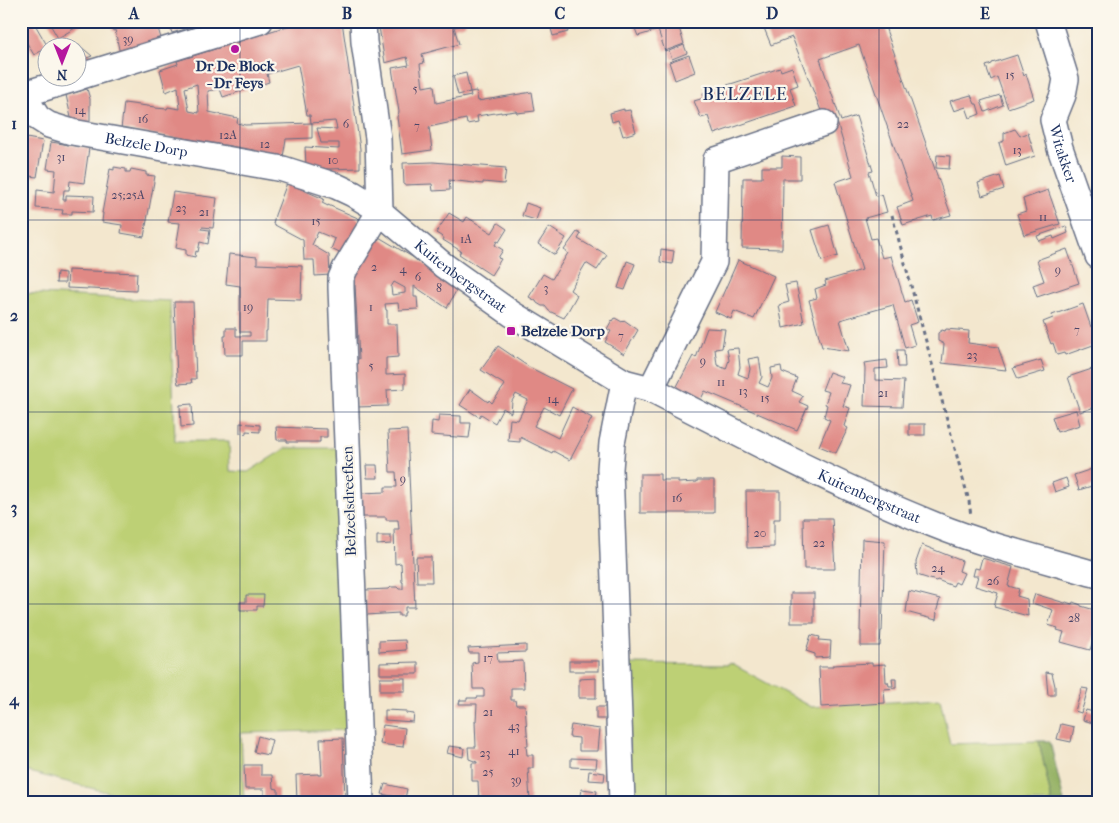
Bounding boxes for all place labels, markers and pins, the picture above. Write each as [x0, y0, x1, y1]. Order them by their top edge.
marker: Dr De Block - Dr Feys [229, 43, 241, 55]
place label: Dr De Block - Dr Feys [196, 57, 276, 92]
place label: Belzele Dorp [521, 322, 605, 340]
marker: Belzele Dorp [505, 325, 517, 337]

